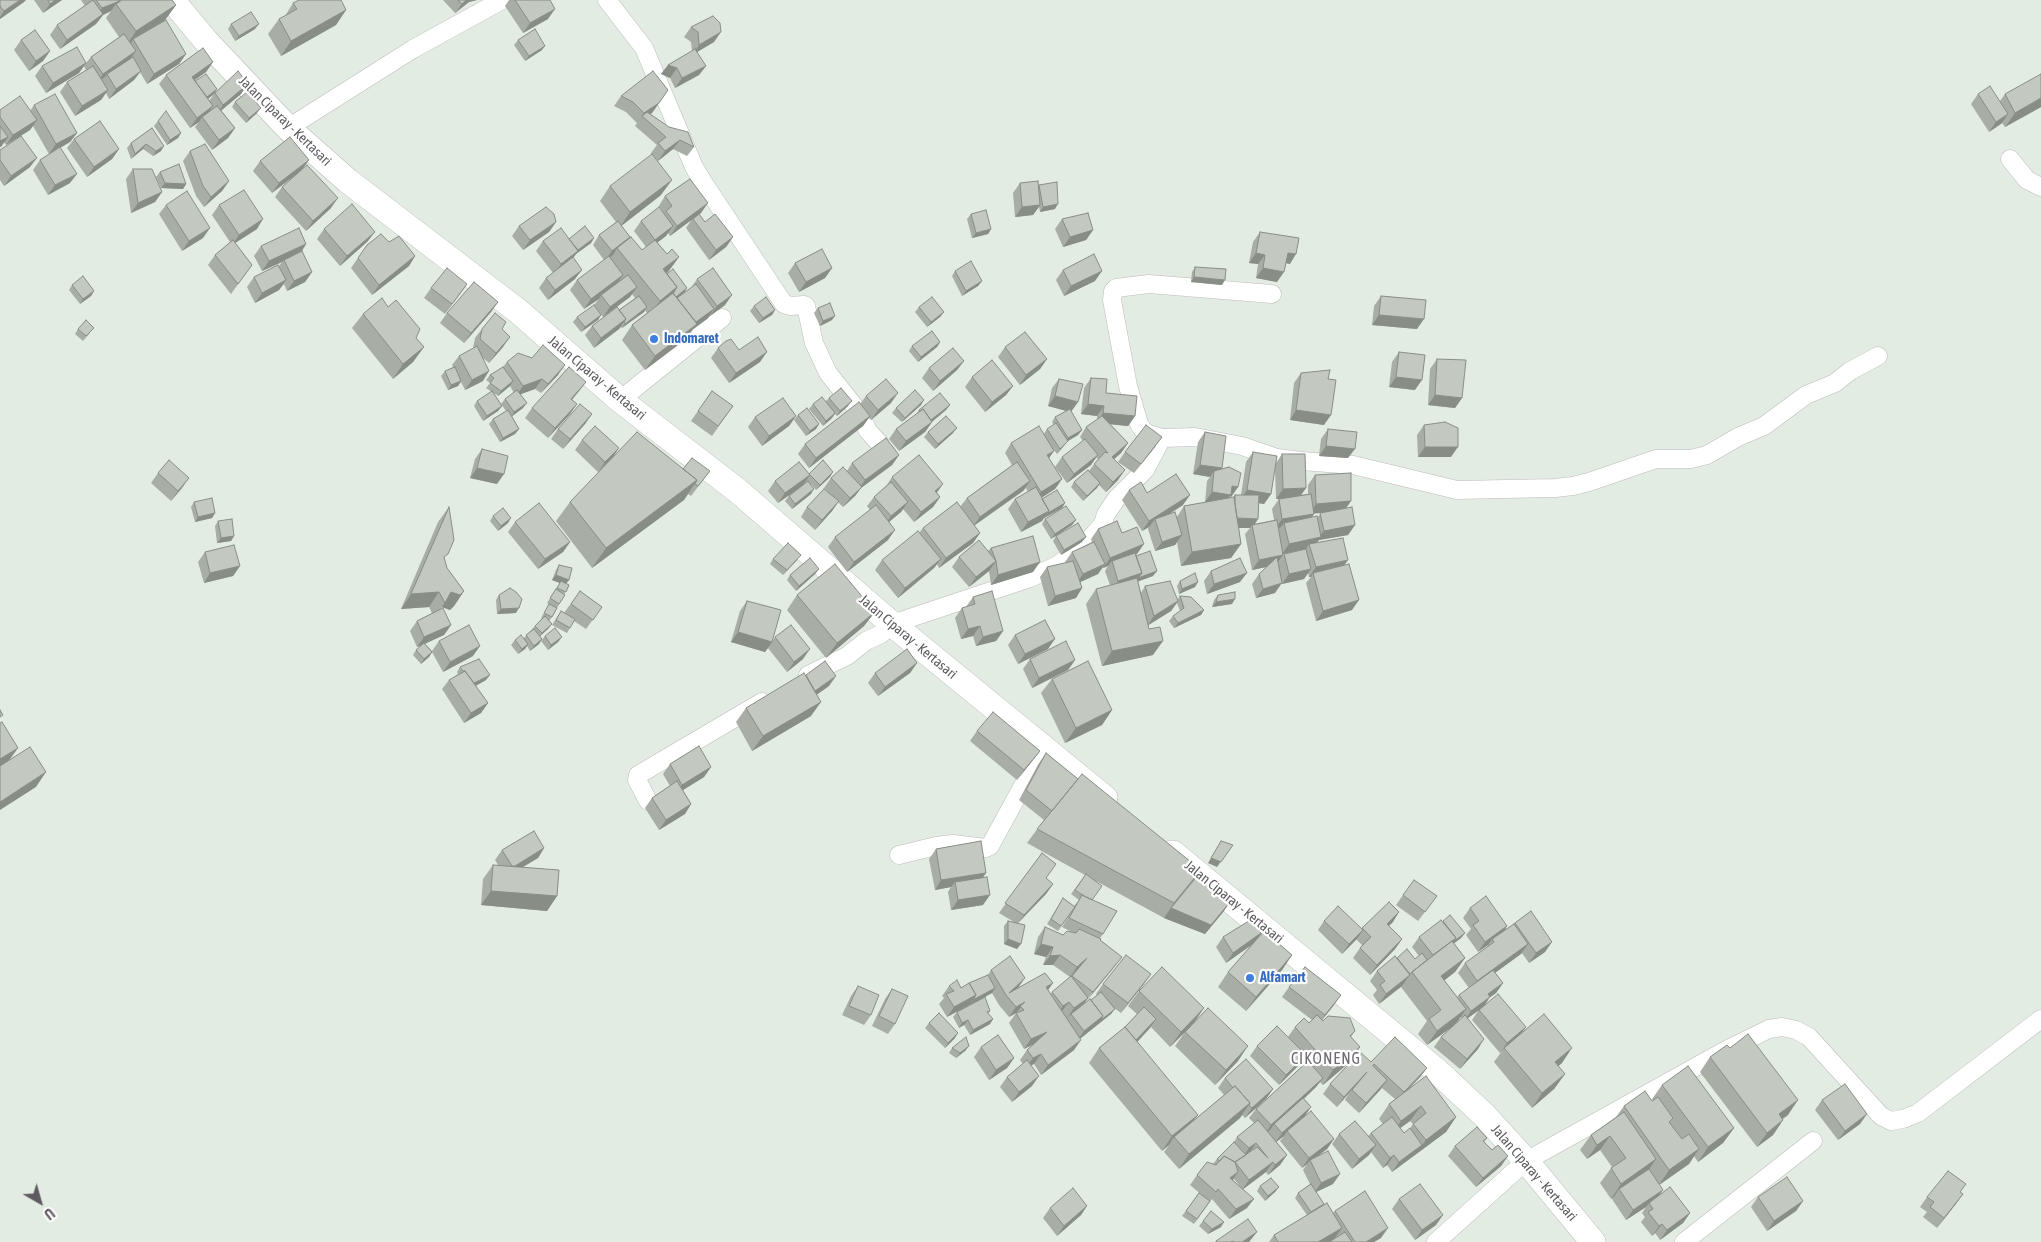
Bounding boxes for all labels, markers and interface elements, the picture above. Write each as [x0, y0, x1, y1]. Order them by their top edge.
street label: Jalan Ciparay - Kertasari [235, 72, 335, 170]
place label: Indomaret [664, 331, 719, 347]
street label: Jalan Ciparay - Kertasari [545, 332, 649, 424]
marker: Indomaret [648, 333, 660, 345]
street label: Jalan Ciparay - Kertasari [856, 591, 960, 683]
street label: Jalan Ciparay - Kertasari [1181, 857, 1287, 947]
place label: Alfamart [1260, 970, 1306, 986]
marker: Alfamart [1244, 972, 1256, 984]
district label: CIKONENG [1290, 1049, 1362, 1069]
street label: Jalan Ciparay - Kertasari [1488, 1121, 1580, 1225]
north arrow [15, 1177, 65, 1227]
text: U [41, 1205, 57, 1223]

